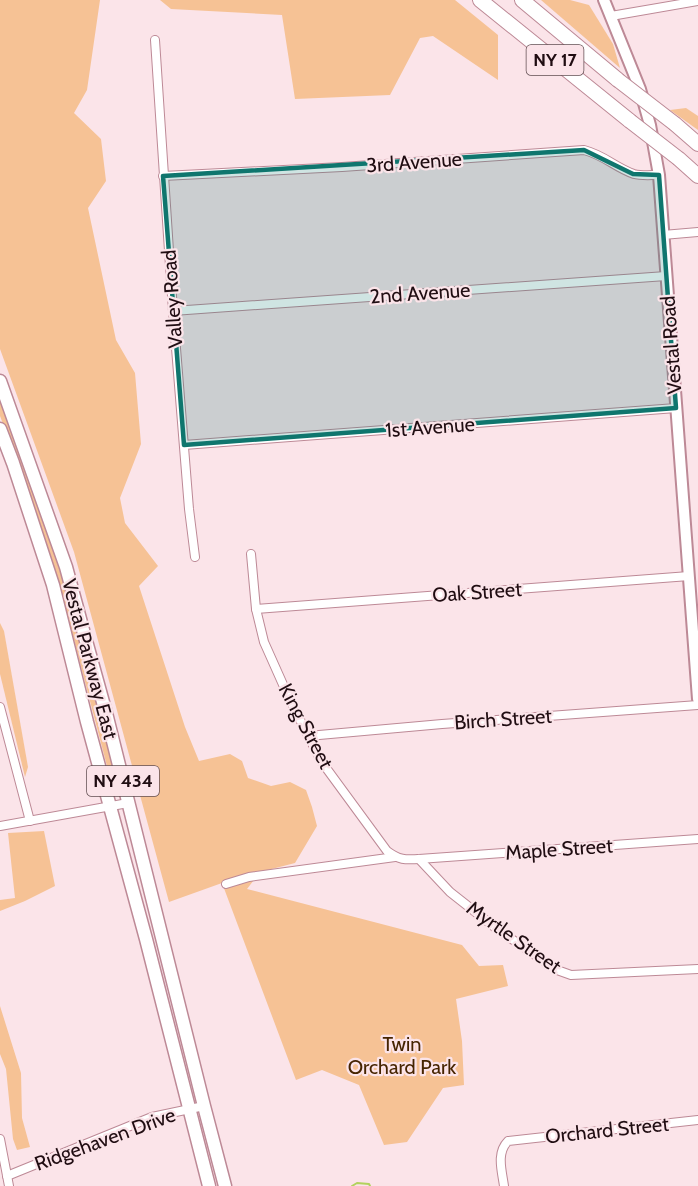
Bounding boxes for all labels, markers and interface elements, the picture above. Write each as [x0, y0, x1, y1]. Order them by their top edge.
road number: NY 17 [526, 45, 584, 75]
street label: 3rd Avenue [365, 147, 463, 177]
street label: Valley Road [157, 249, 187, 349]
street label: 2nd Avenue [369, 278, 471, 308]
street label: Vestal Road [656, 295, 686, 395]
street label: 1st Avenue [385, 412, 475, 442]
street label: Vestal Parkway East [57, 576, 123, 742]
street label: Oak Street [431, 577, 523, 607]
street label: King Street [274, 679, 339, 773]
street label: Birch Street [453, 704, 553, 734]
road number: NY 434 [87, 766, 159, 796]
street label: Maple Street [504, 833, 614, 865]
street label: Myrtle Street [462, 896, 566, 978]
park label: Twin Orchard Park [348, 1032, 456, 1079]
street label: Ridgehaven Drive [31, 1102, 179, 1176]
street label: Orchard Street [544, 1112, 670, 1148]

